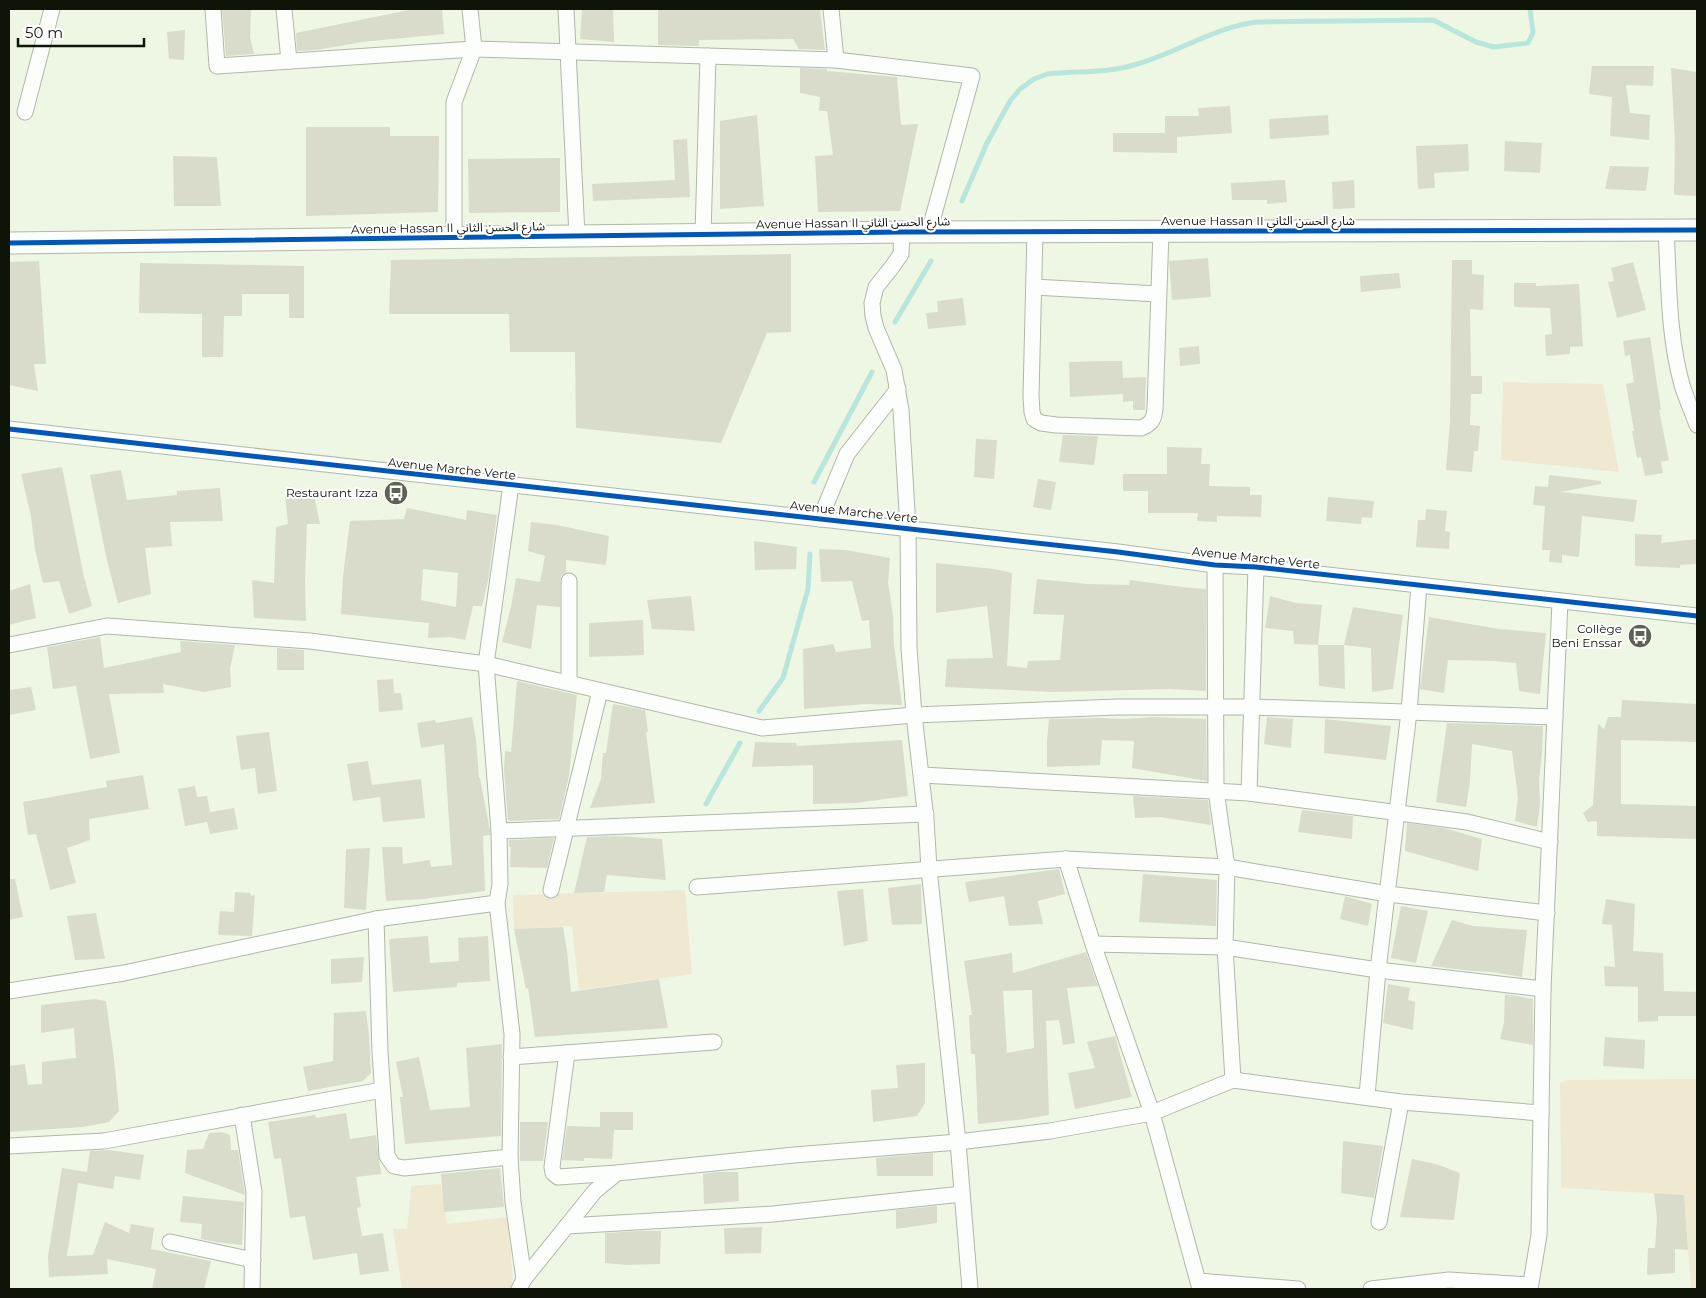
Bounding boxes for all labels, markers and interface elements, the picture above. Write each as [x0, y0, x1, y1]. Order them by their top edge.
scale bar [18, 15, 144, 47]
text: 50 m [25, 23, 63, 42]
street label: Avenue Hassan II شارع الحسن الثاني [756, 213, 950, 234]
street label: Avenue Hassan II شارع الحسن الثاني [1161, 213, 1355, 231]
street label: Avenue Hassan II شارع الحسن الثاني [351, 218, 545, 239]
street label: Avenue Marche Verte [387, 454, 517, 483]
bus stop icon: Restaurant Izza [383, 480, 409, 506]
place label: Restaurant Izza [286, 485, 378, 500]
street label: Avenue Marche Verte [789, 497, 919, 526]
street label: Avenue Marche Verte [1191, 543, 1321, 572]
place label: Collège Beni Enssar [1551, 621, 1622, 650]
bus stop icon: Collège Beni Enssar [1627, 623, 1653, 649]

